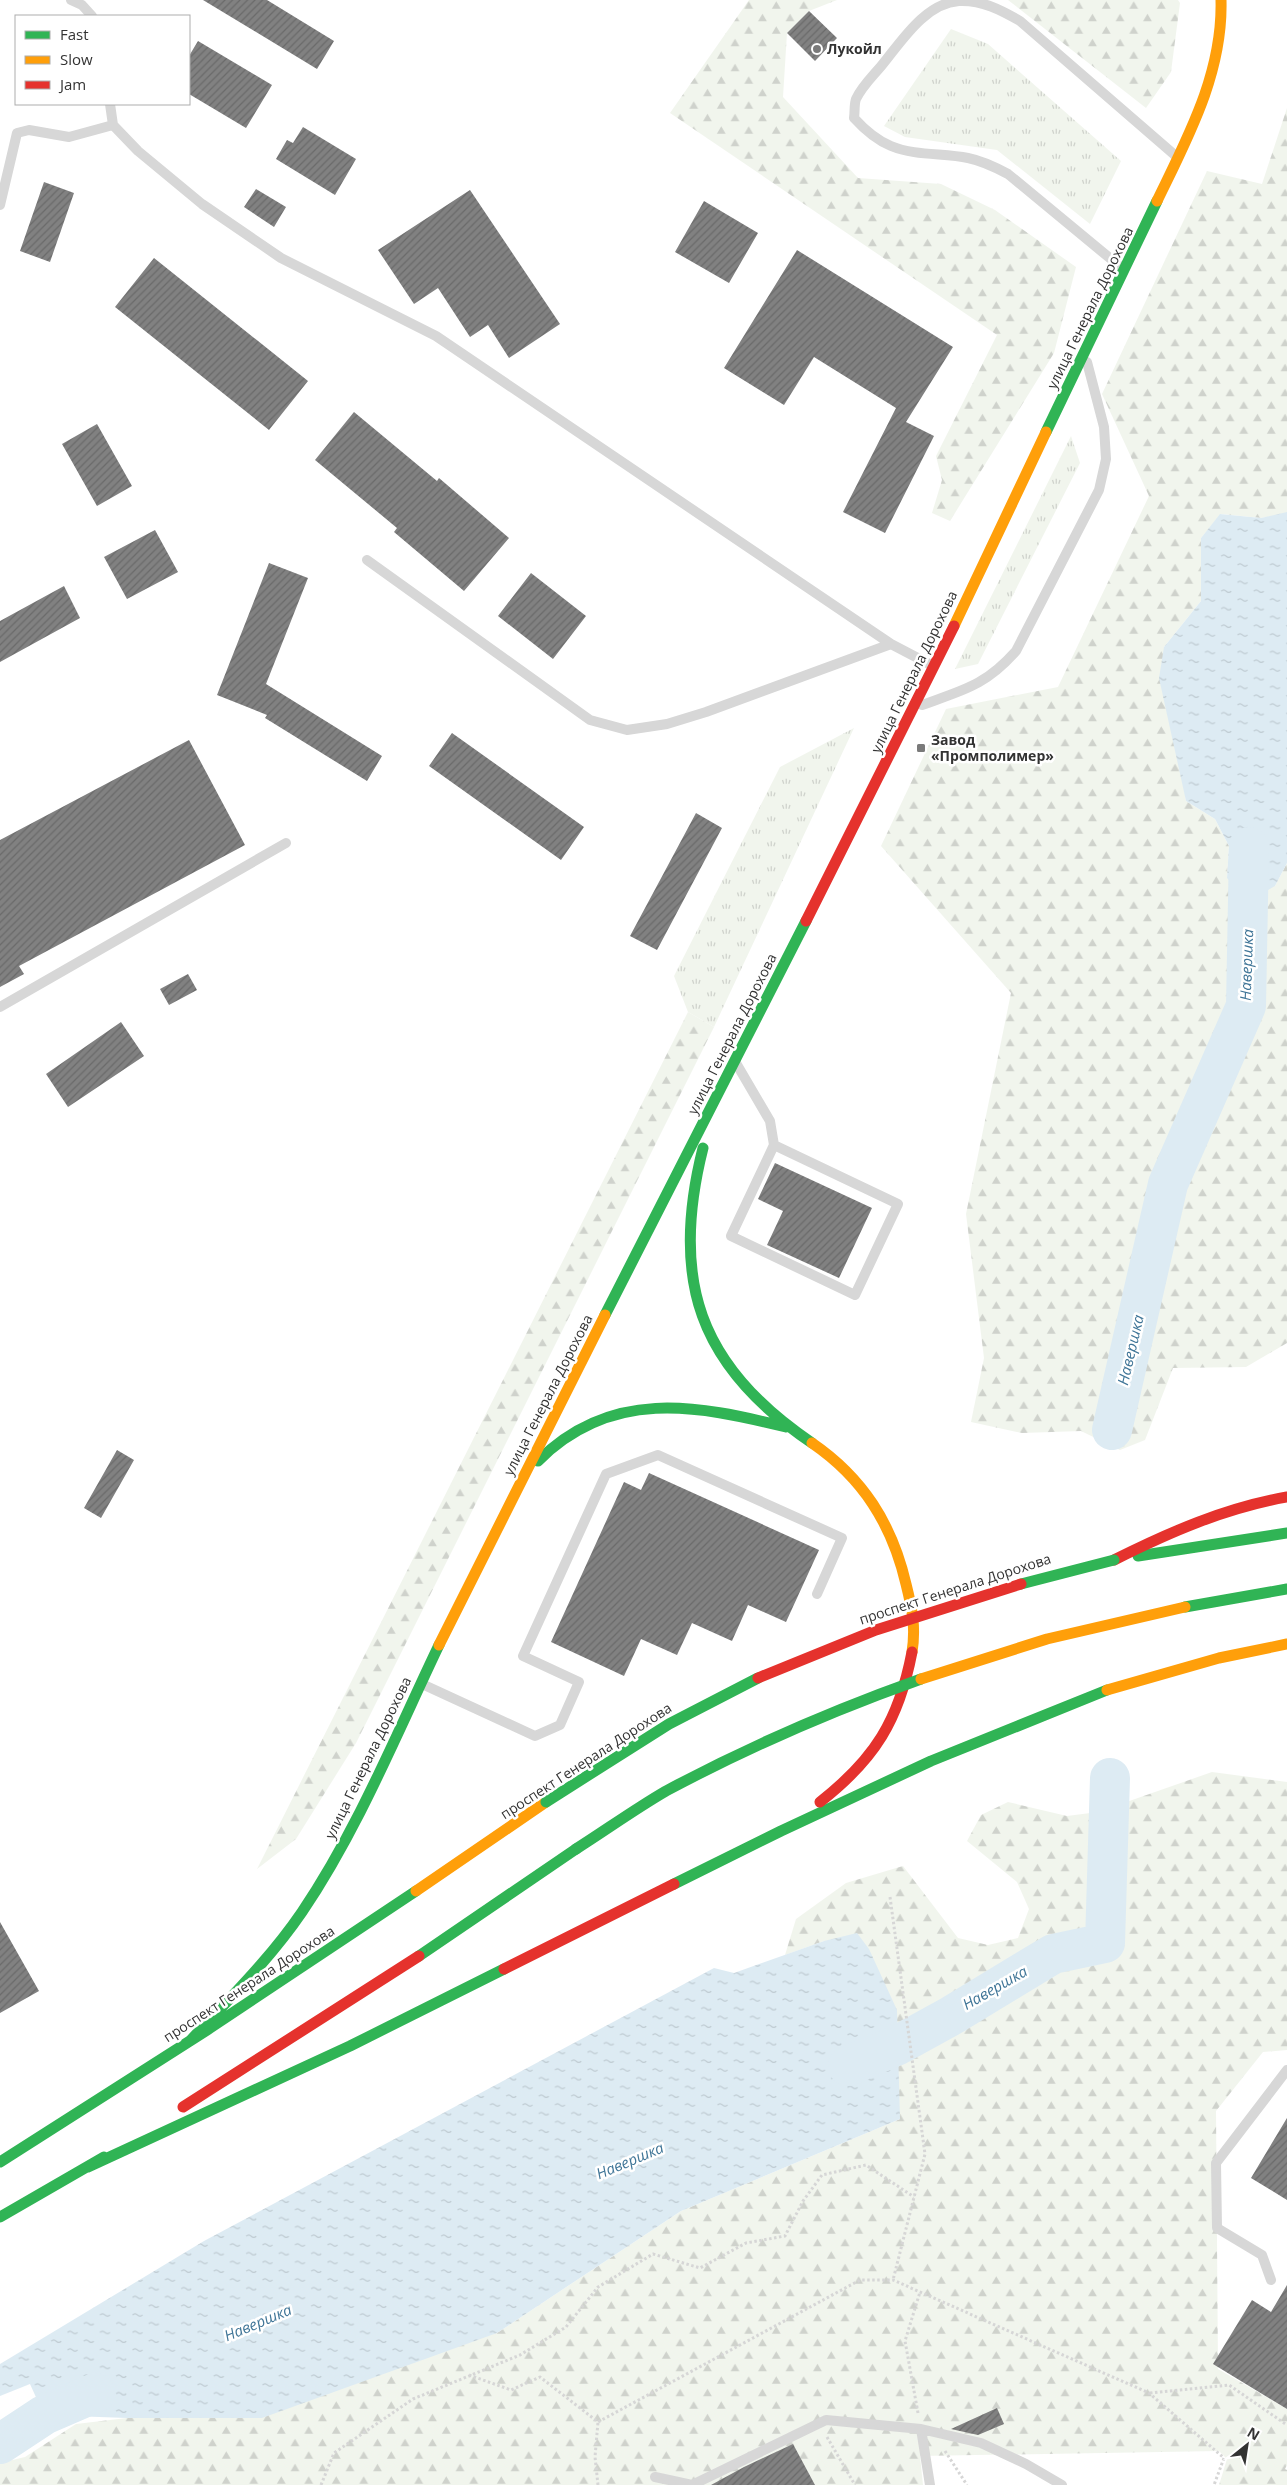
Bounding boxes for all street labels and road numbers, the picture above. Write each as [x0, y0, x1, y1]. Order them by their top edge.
street label: улица Генерала Дорохова [1042, 223, 1137, 392]
street label: улица Генерала Дорохова [866, 587, 961, 756]
street label: улица Генерала Дорохова [683, 950, 780, 1118]
street label: улица Генерала Дорохова [499, 1311, 596, 1479]
street label: проспект Генерала Дорохова [857, 1548, 1053, 1629]
street label: улица Генерала Дорохова [320, 1673, 415, 1842]
street label: проспект Генерала Дорохова [496, 1698, 675, 1823]
street label: проспект Генерала Дорохова [159, 1921, 338, 2046]

